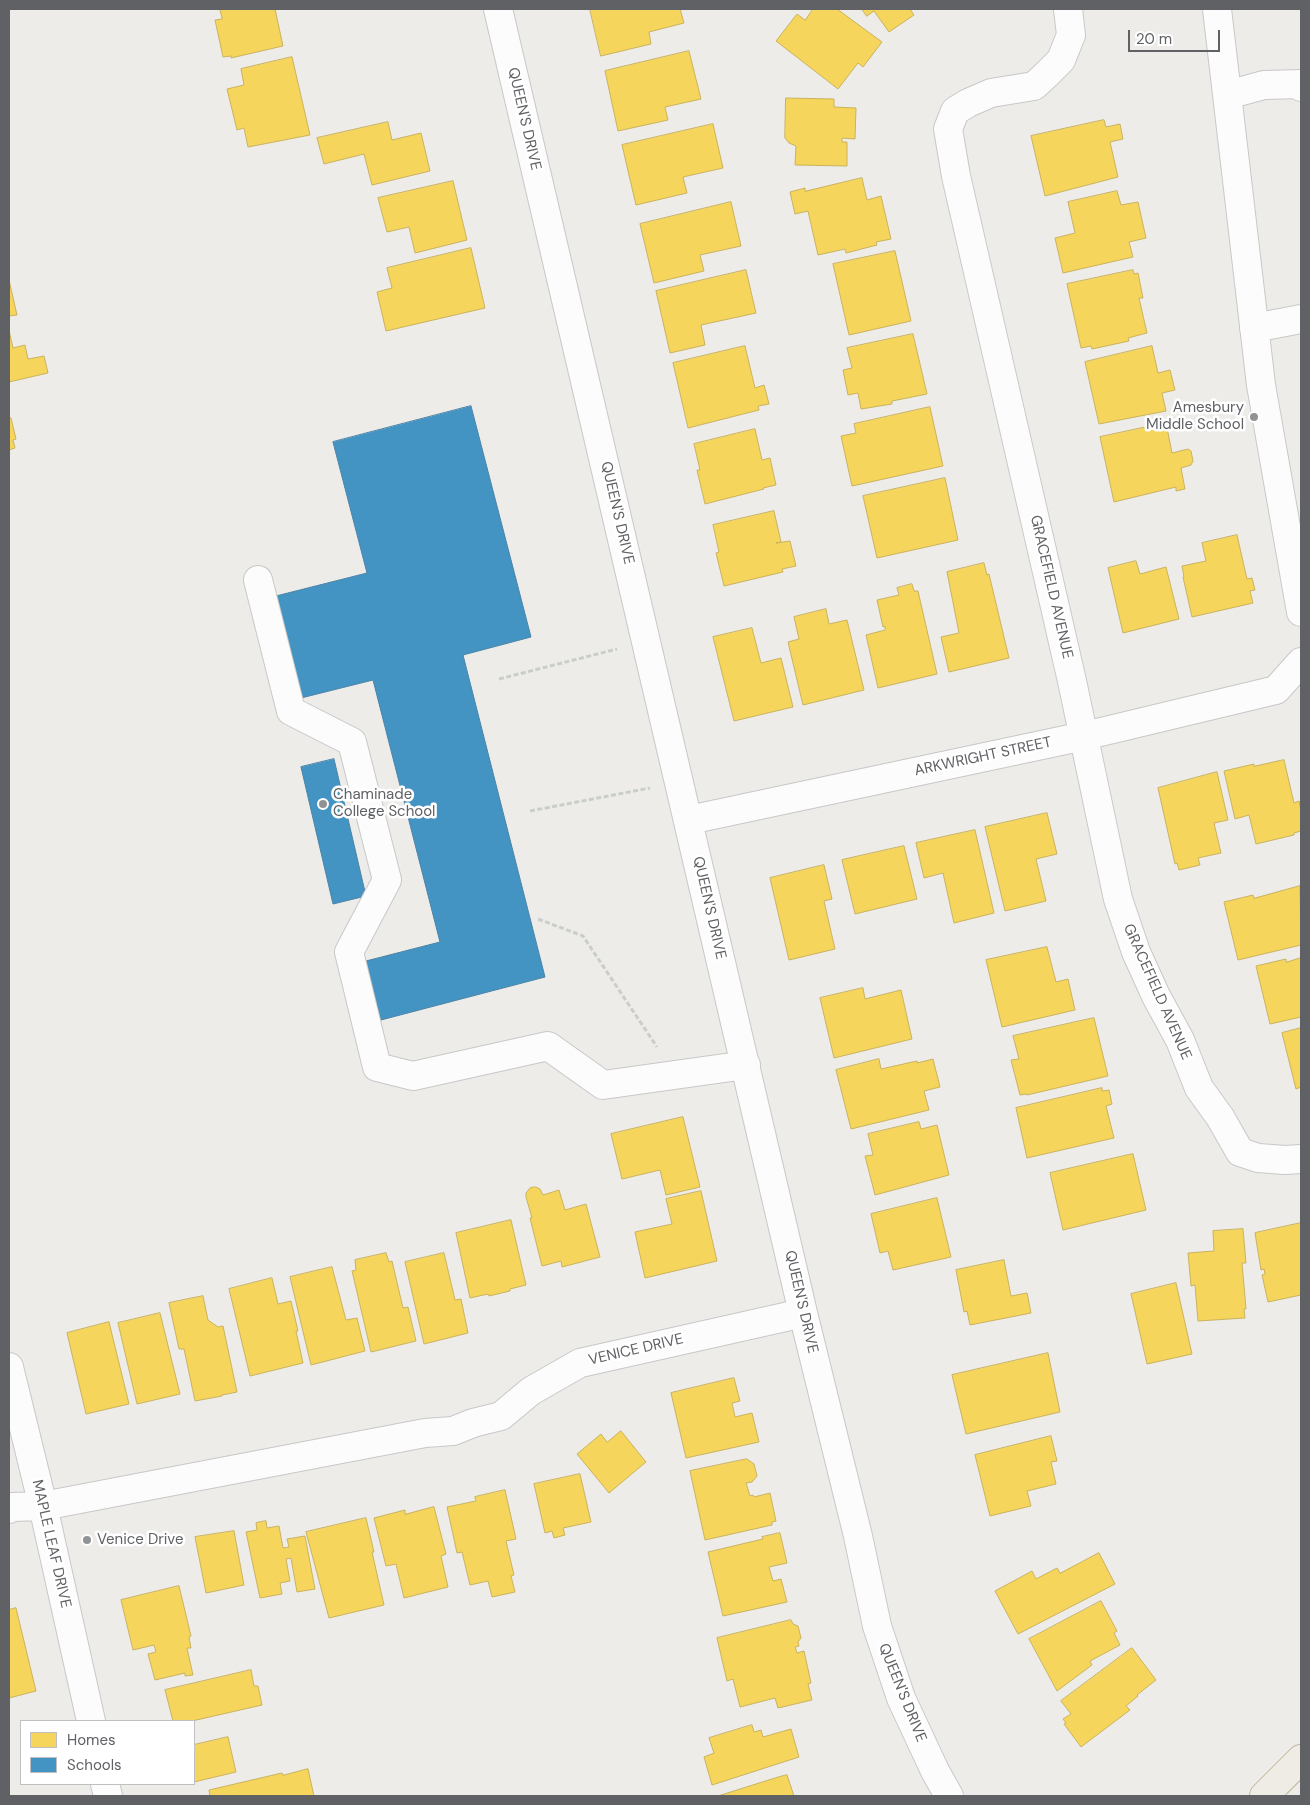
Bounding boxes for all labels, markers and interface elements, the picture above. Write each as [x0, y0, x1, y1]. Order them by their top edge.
scale bar [1130, 20, 1222, 52]
text: 20 m [1136, 29, 1172, 49]
street label: QUEEN'S DRIVE [503, 66, 545, 172]
place label: Amesbury Middle School [1146, 399, 1244, 434]
marker: Amesbury Middle School [1248, 411, 1260, 423]
street label: QUEEN'S DRIVE [596, 460, 638, 566]
street label: GRACEFIELD AVENUE [1026, 513, 1076, 661]
street label: ARKWRIGHT STREET [913, 734, 1053, 780]
place label: Chaminade College School [333, 786, 435, 821]
marker: Chaminade College School [317, 798, 329, 810]
street label: QUEEN'S DRIVE [688, 855, 730, 961]
street label: GRACEFIELD AVENUE [1119, 921, 1195, 1063]
street label: QUEEN'S DRIVE [780, 1249, 822, 1355]
street label: VENICE DRIVE [587, 1330, 685, 1370]
street label: MAPLE LEAF DRIVE [27, 1478, 75, 1610]
place label: Venice Drive [97, 1531, 183, 1549]
marker: Venice Drive [81, 1534, 93, 1546]
street label: QUEEN'S DRIVE [874, 1641, 930, 1745]
legend [20, 1720, 195, 1785]
text: Homes [67, 1730, 116, 1750]
text: Schools [67, 1755, 122, 1775]

